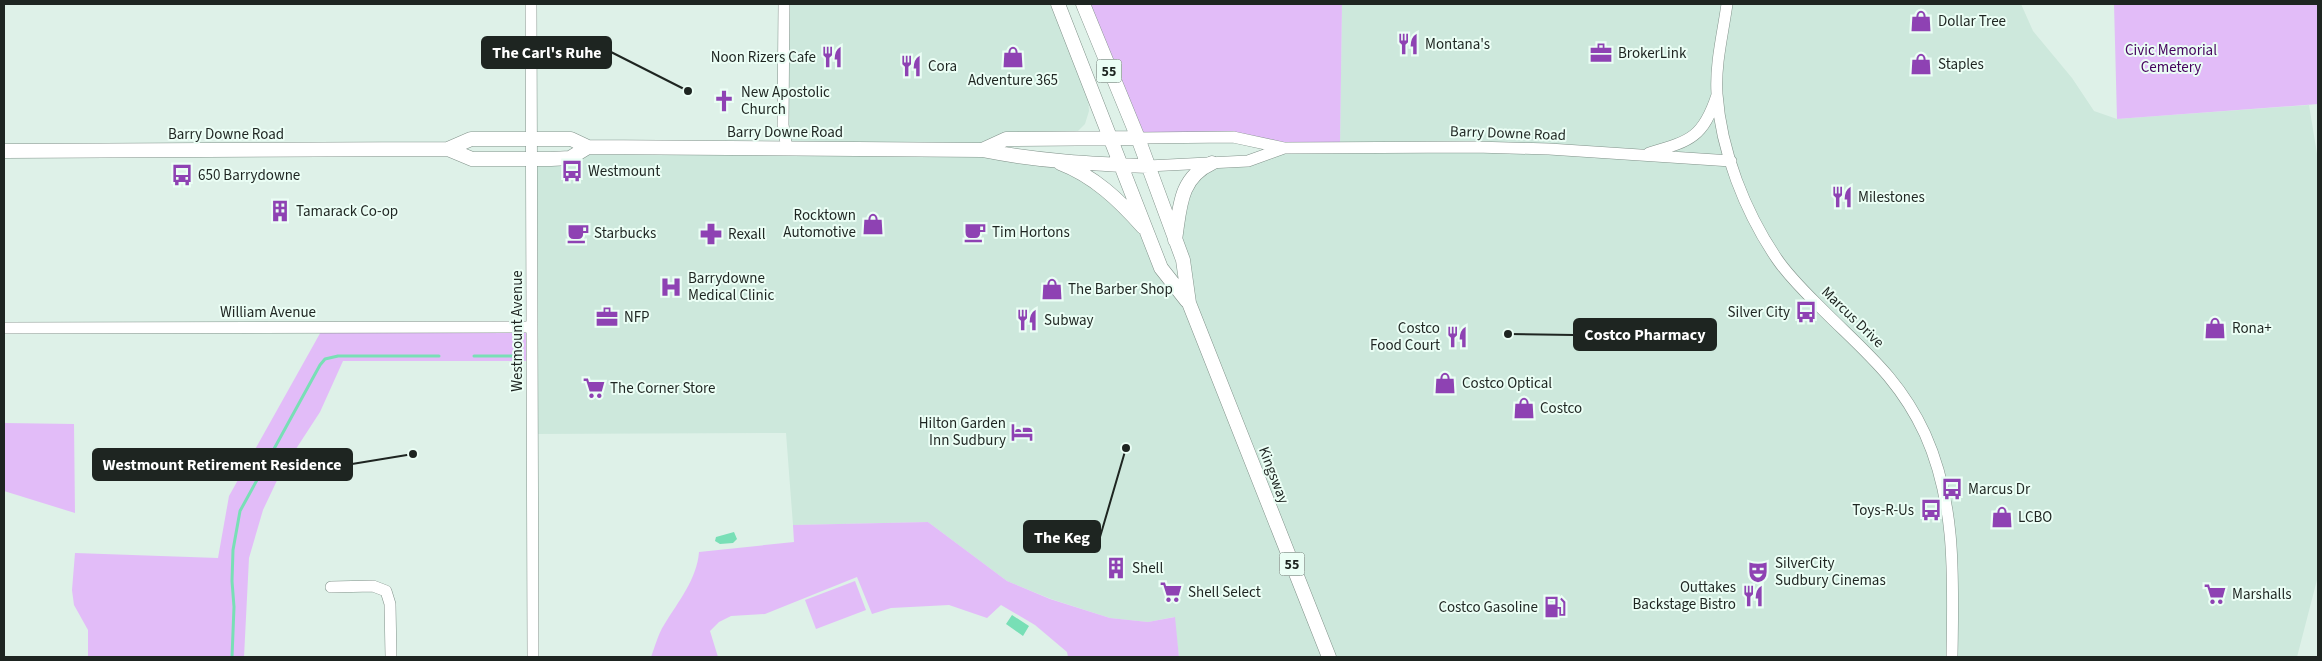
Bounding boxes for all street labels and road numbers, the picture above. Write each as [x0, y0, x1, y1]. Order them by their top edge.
road number: 55 [1096, 59, 1122, 82]
street label: Barry Downe Road [1450, 121, 1566, 146]
street label: Barry Downe Road [727, 122, 843, 143]
street label: Barry Downe Road [168, 124, 284, 145]
street label: Westmount Avenue [507, 270, 528, 392]
street label: Marcus Drive [1816, 282, 1889, 353]
street label: William Avenue [220, 302, 316, 323]
street label: Kingsway [1253, 444, 1294, 507]
road number: 55 [1280, 552, 1304, 576]

